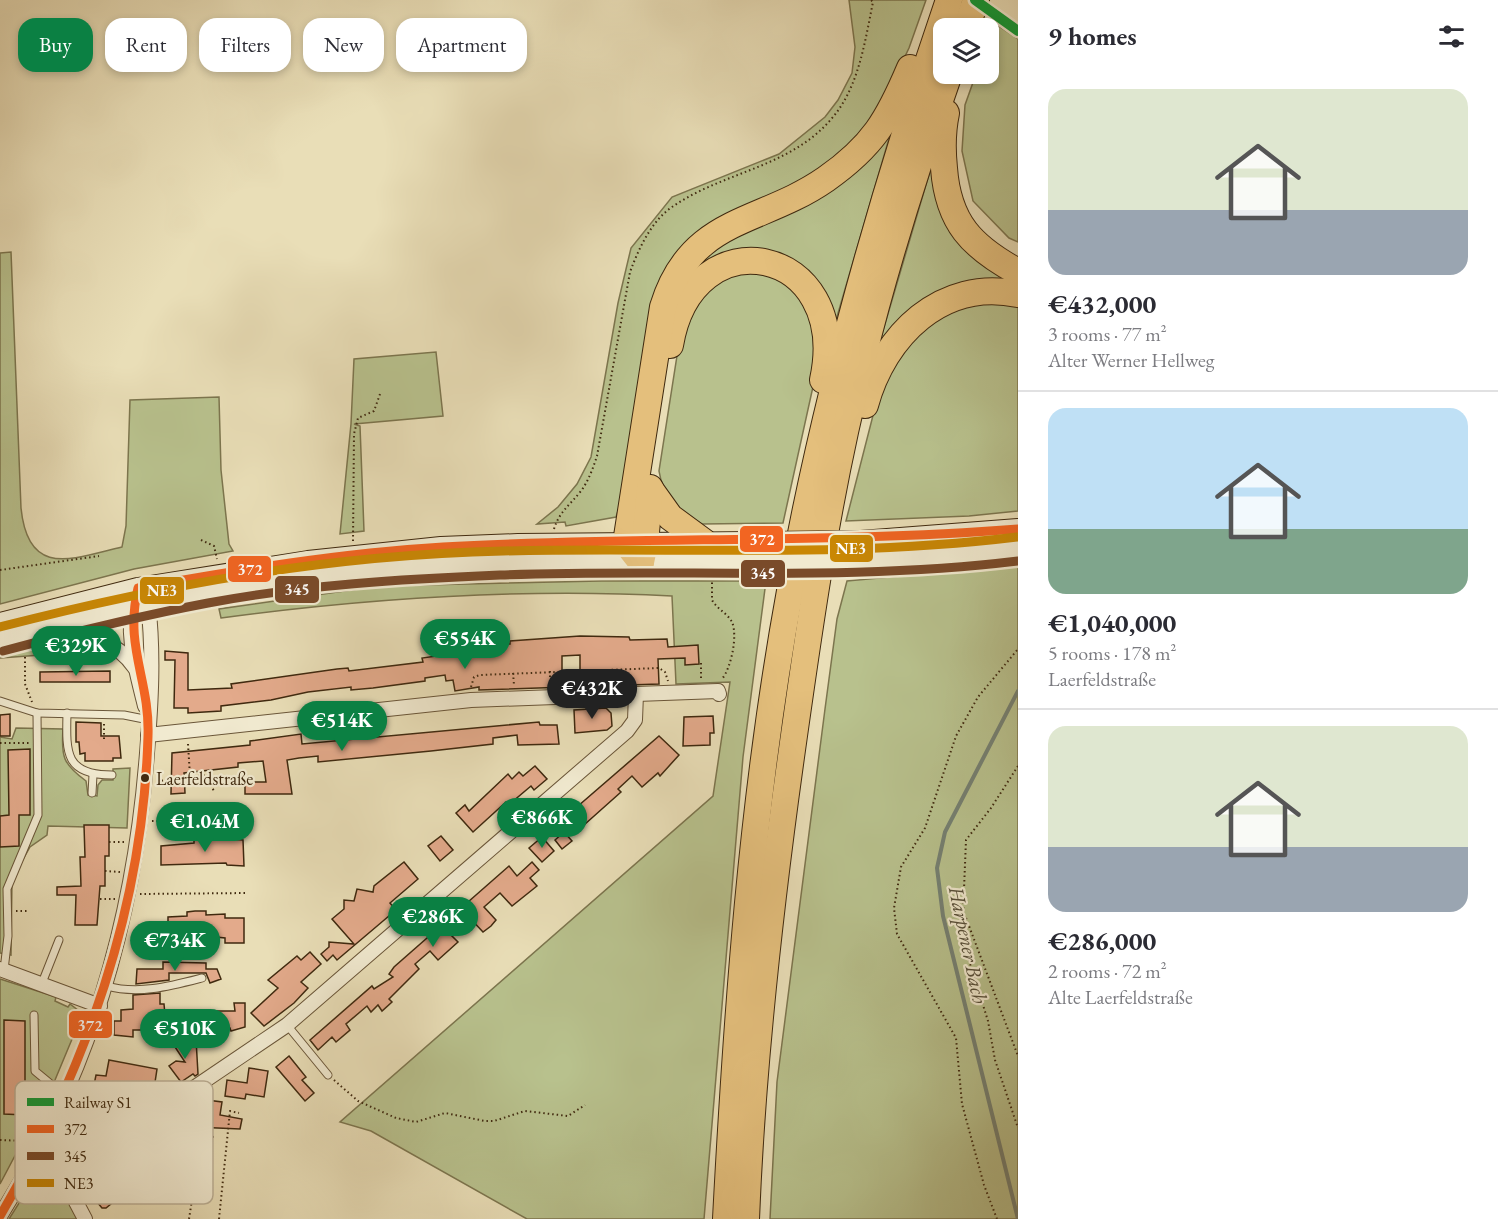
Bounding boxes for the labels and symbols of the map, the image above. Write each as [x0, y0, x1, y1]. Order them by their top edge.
line badge: 372 [739, 525, 784, 553]
text: 372 [749, 529, 775, 550]
line badge: NE3 [829, 534, 874, 563]
text: NE3 [836, 538, 866, 559]
line badge: 372 [227, 555, 272, 583]
text: 372 [237, 559, 263, 580]
line badge: 345 [740, 559, 786, 588]
text: 345 [750, 563, 776, 584]
line badge: 345 [274, 575, 320, 604]
line badge: NE3 [139, 576, 185, 605]
text: 345 [284, 579, 310, 600]
text: NE3 [147, 580, 177, 601]
pin: €554K [423, 619, 507, 670]
pin: €329K [34, 626, 118, 677]
pin: €432K [550, 669, 634, 720]
pin: €514K [300, 701, 384, 752]
place label: Laerfeldstraße [156, 767, 253, 790]
marker: Laerfeldstraße [139, 772, 151, 784]
pin: €866K [500, 798, 584, 849]
pin: €1.04M [156, 802, 254, 853]
water label: Harpener Bach [943, 883, 994, 1006]
pin: €286K [391, 897, 475, 948]
pin: €734K [133, 921, 217, 972]
pin: €510K [143, 1009, 227, 1060]
line badge: 372 [68, 1010, 113, 1039]
text: 372 [77, 1015, 103, 1036]
legend [15, 1081, 213, 1204]
text: Railway S1 [64, 1092, 132, 1113]
text: 372 [64, 1119, 87, 1140]
text: 345 [64, 1146, 87, 1167]
text: NE3 [64, 1173, 94, 1194]

